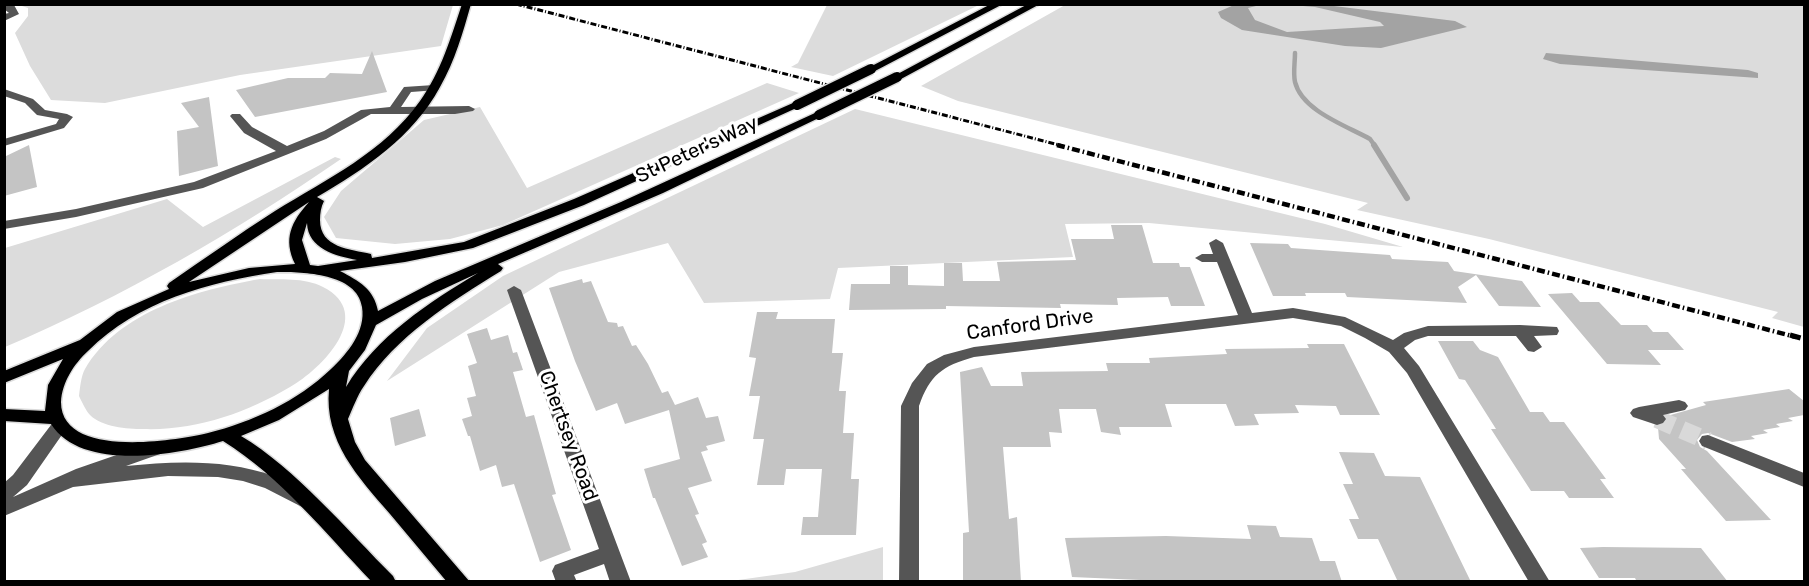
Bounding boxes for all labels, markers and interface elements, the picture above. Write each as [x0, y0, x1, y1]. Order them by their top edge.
street label: St Peter's Way [632, 111, 762, 189]
street label: Canford Drive [965, 304, 1095, 346]
street label: Chertsey Road [533, 368, 603, 504]

